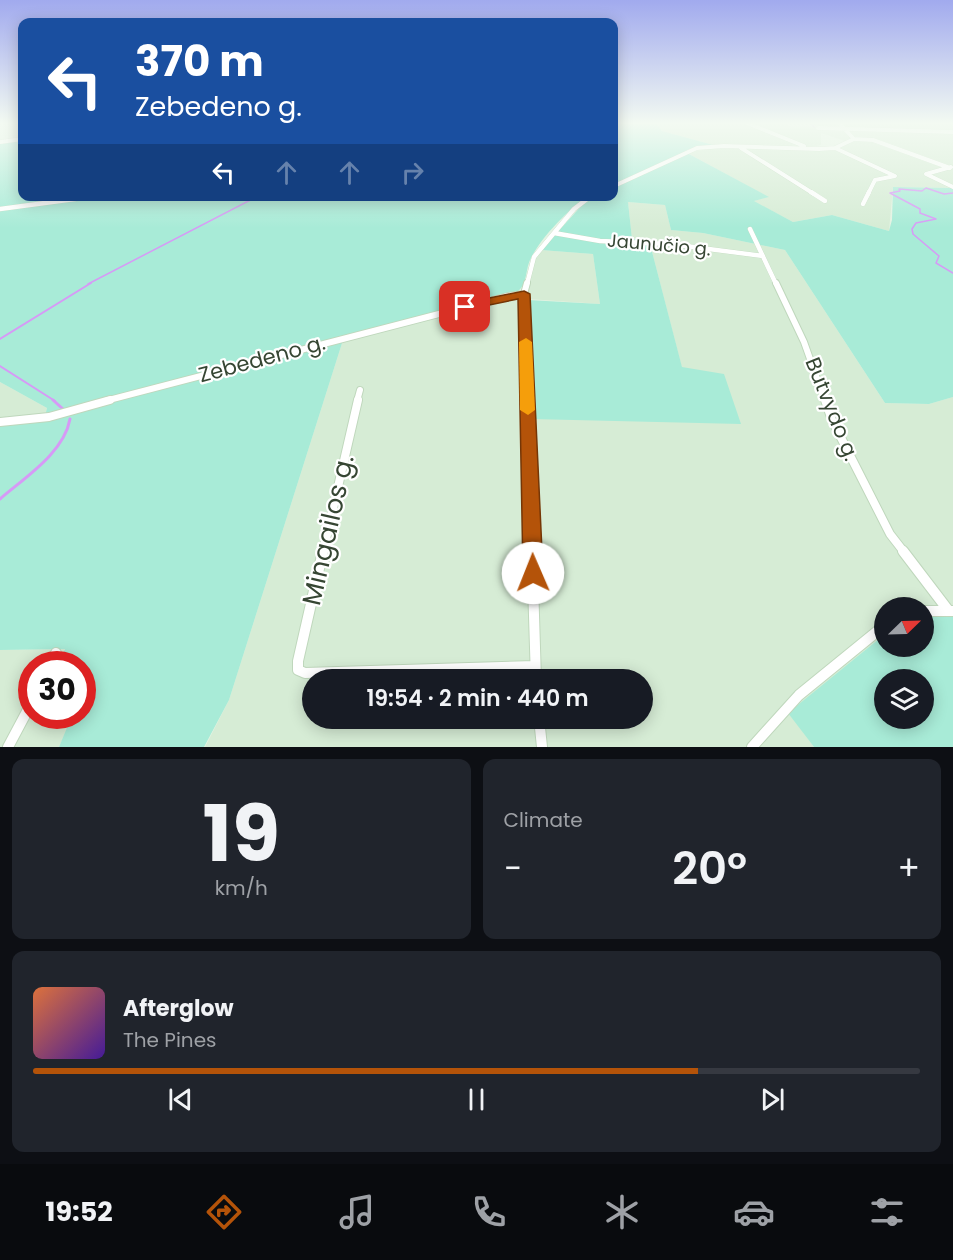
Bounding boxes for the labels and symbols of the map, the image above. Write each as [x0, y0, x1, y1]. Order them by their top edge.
street label: Jaunučio g. [606, 228, 712, 261]
pin [439, 281, 490, 332]
street label: Zebedeno g. [195, 328, 328, 389]
street label: Butvydo g. [799, 353, 866, 465]
street label: Mingailos g. [293, 451, 363, 609]
position arrow [501, 541, 565, 605]
north arrow [874, 597, 934, 657]
speed limit sign: 30 [18, 651, 96, 729]

